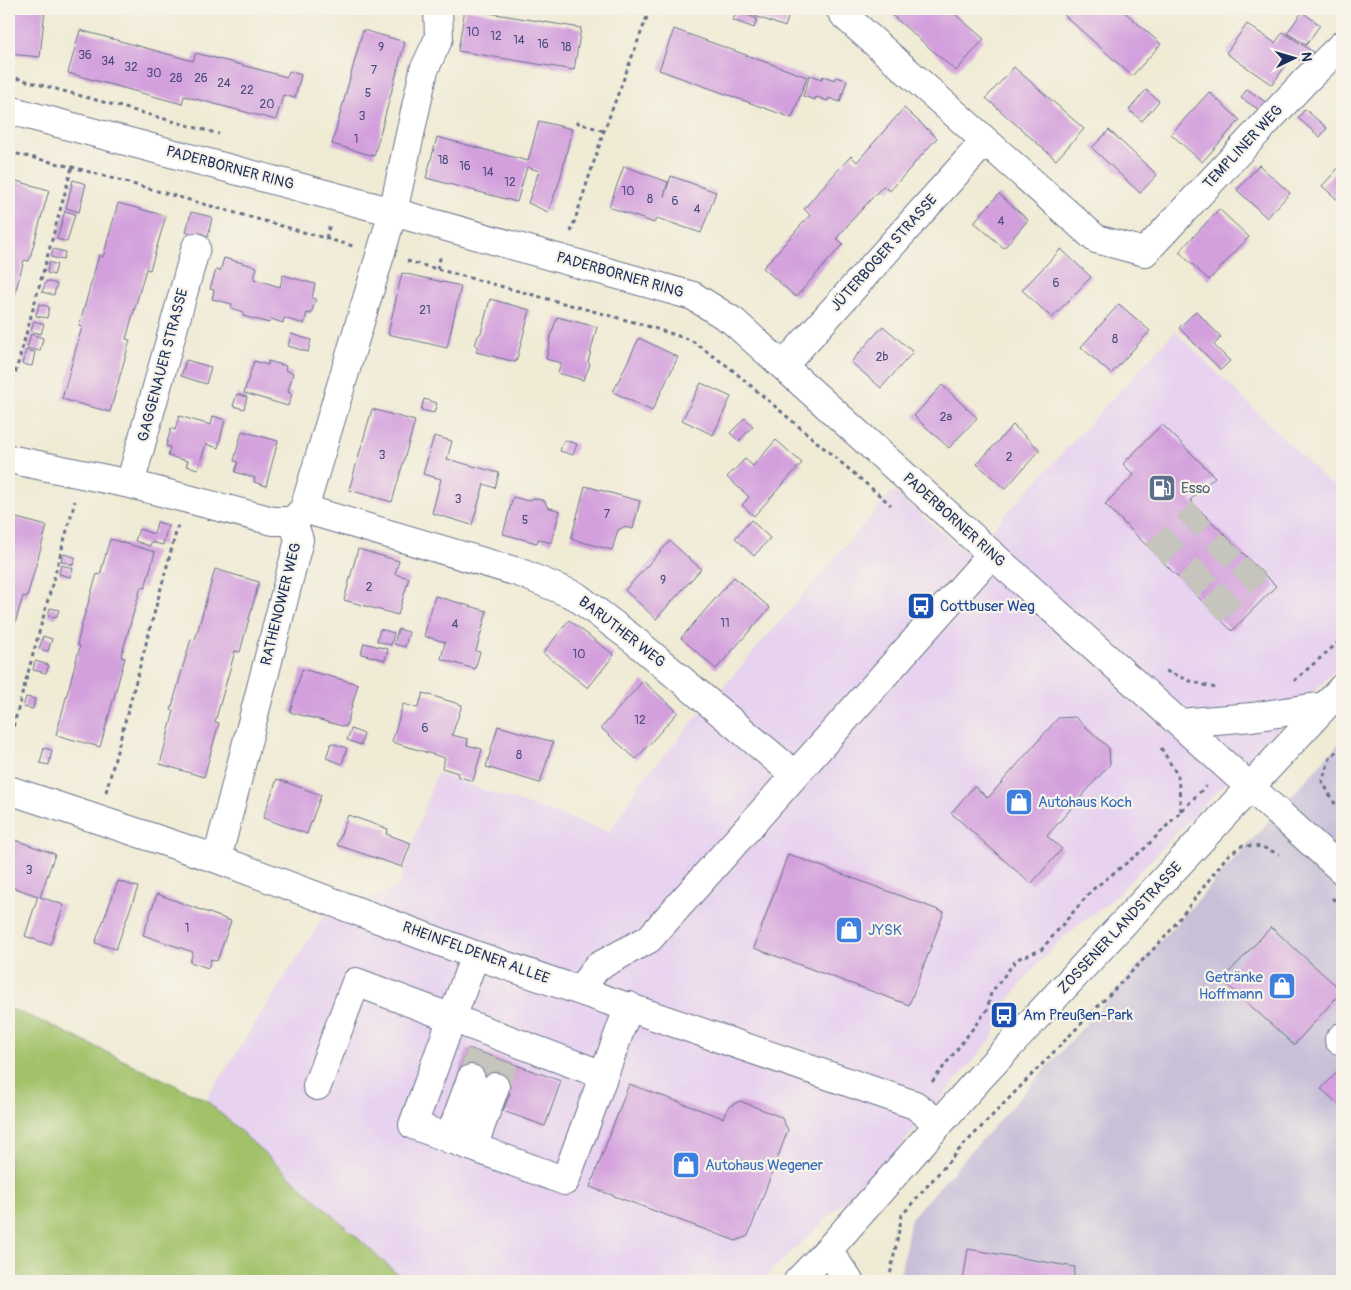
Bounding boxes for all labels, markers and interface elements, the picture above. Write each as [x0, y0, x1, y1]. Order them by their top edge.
house number: 10 [467, 25, 479, 40]
house number: 12 [490, 29, 502, 44]
north arrow [1268, 32, 1318, 82]
house number: 14 [513, 33, 525, 48]
house number: 16 [537, 37, 549, 52]
house number: 9 [378, 40, 384, 55]
house number: 18 [561, 40, 571, 55]
house number: 36 [78, 48, 92, 63]
text: N [1298, 51, 1315, 62]
house number: 34 [101, 54, 115, 69]
house number: 32 [124, 60, 138, 75]
house number: 7 [371, 63, 378, 78]
house number: 30 [147, 66, 161, 81]
house number: 28 [170, 71, 182, 86]
house number: 26 [194, 71, 208, 86]
house number: 24 [217, 76, 231, 91]
house number: 22 [240, 83, 254, 98]
house number: 5 [365, 86, 371, 101]
house number: 20 [260, 97, 274, 112]
street label: TEMPLINER WEG [1199, 101, 1287, 193]
house number: 3 [359, 109, 366, 124]
house number: 1 [354, 132, 358, 147]
street label: PADERBORNER RING [164, 142, 296, 194]
house number: 18 [438, 153, 448, 168]
house number: 16 [459, 159, 471, 174]
house number: 14 [482, 165, 494, 180]
house number: 12 [504, 175, 516, 190]
house number: 10 [622, 184, 634, 199]
street label: JÜTERBOGER STRASSE [827, 191, 942, 315]
house number: 8 [647, 192, 653, 207]
house number: 6 [672, 194, 679, 209]
house number: 4 [694, 202, 701, 217]
house number: 4 [998, 214, 1005, 229]
street label: PADERBORNER RING [554, 248, 686, 302]
house number: 6 [1053, 276, 1060, 291]
street label: GAGGENAUER STRASSE [133, 286, 193, 444]
house number: 21 [419, 303, 431, 318]
house number: 8 [1112, 332, 1118, 347]
house number: 2b [876, 350, 888, 365]
house number: 2a [940, 410, 953, 425]
house number: 3 [379, 448, 386, 463]
house number: 2 [1006, 450, 1013, 465]
street label: PADERBORNER RING [899, 469, 1009, 571]
fuel station icon: Esso [1147, 473, 1177, 503]
place label: Esso [1181, 479, 1210, 498]
house number: 3 [455, 492, 462, 507]
house number: 7 [604, 507, 611, 522]
house number: 5 [522, 513, 528, 528]
street label: RATHENOWER WEG [257, 541, 305, 667]
house number: 9 [660, 573, 666, 588]
house number: 2 [366, 580, 373, 595]
bus stop icon: Cottbuser Weg [906, 591, 936, 621]
street label: BARUTHER WEG [575, 592, 669, 672]
place label: Cottbuser Weg [940, 597, 1035, 616]
house number: 11 [720, 616, 730, 631]
house number: 4 [452, 617, 459, 632]
house number: 10 [573, 647, 585, 662]
house number: 12 [634, 713, 646, 728]
house number: 6 [422, 721, 429, 736]
house number: 8 [516, 748, 522, 763]
shop icon: Autohaus Koch [1004, 787, 1034, 817]
place label: Autohaus Koch [1038, 793, 1132, 812]
street label: ZOSSENER LANDSTRASSE [1054, 858, 1186, 998]
house number: 3 [26, 863, 33, 878]
shop icon: JYSK [834, 915, 864, 945]
street label: RHEINFELDENER ALLEE [400, 918, 552, 989]
house number: 1 [185, 921, 189, 936]
place label: JYSK [868, 921, 902, 940]
place label: Getränke Hoffmann [1199, 968, 1264, 1004]
shop icon: Getränke Hoffmann [1267, 971, 1297, 1001]
bus stop icon: Am Preußen-Park [989, 1000, 1019, 1030]
place label: Am Preußen-Park [1023, 1006, 1134, 1025]
shop icon: Autohaus Wegener [671, 1150, 701, 1180]
place label: Autohaus Wegener [705, 1156, 824, 1175]

